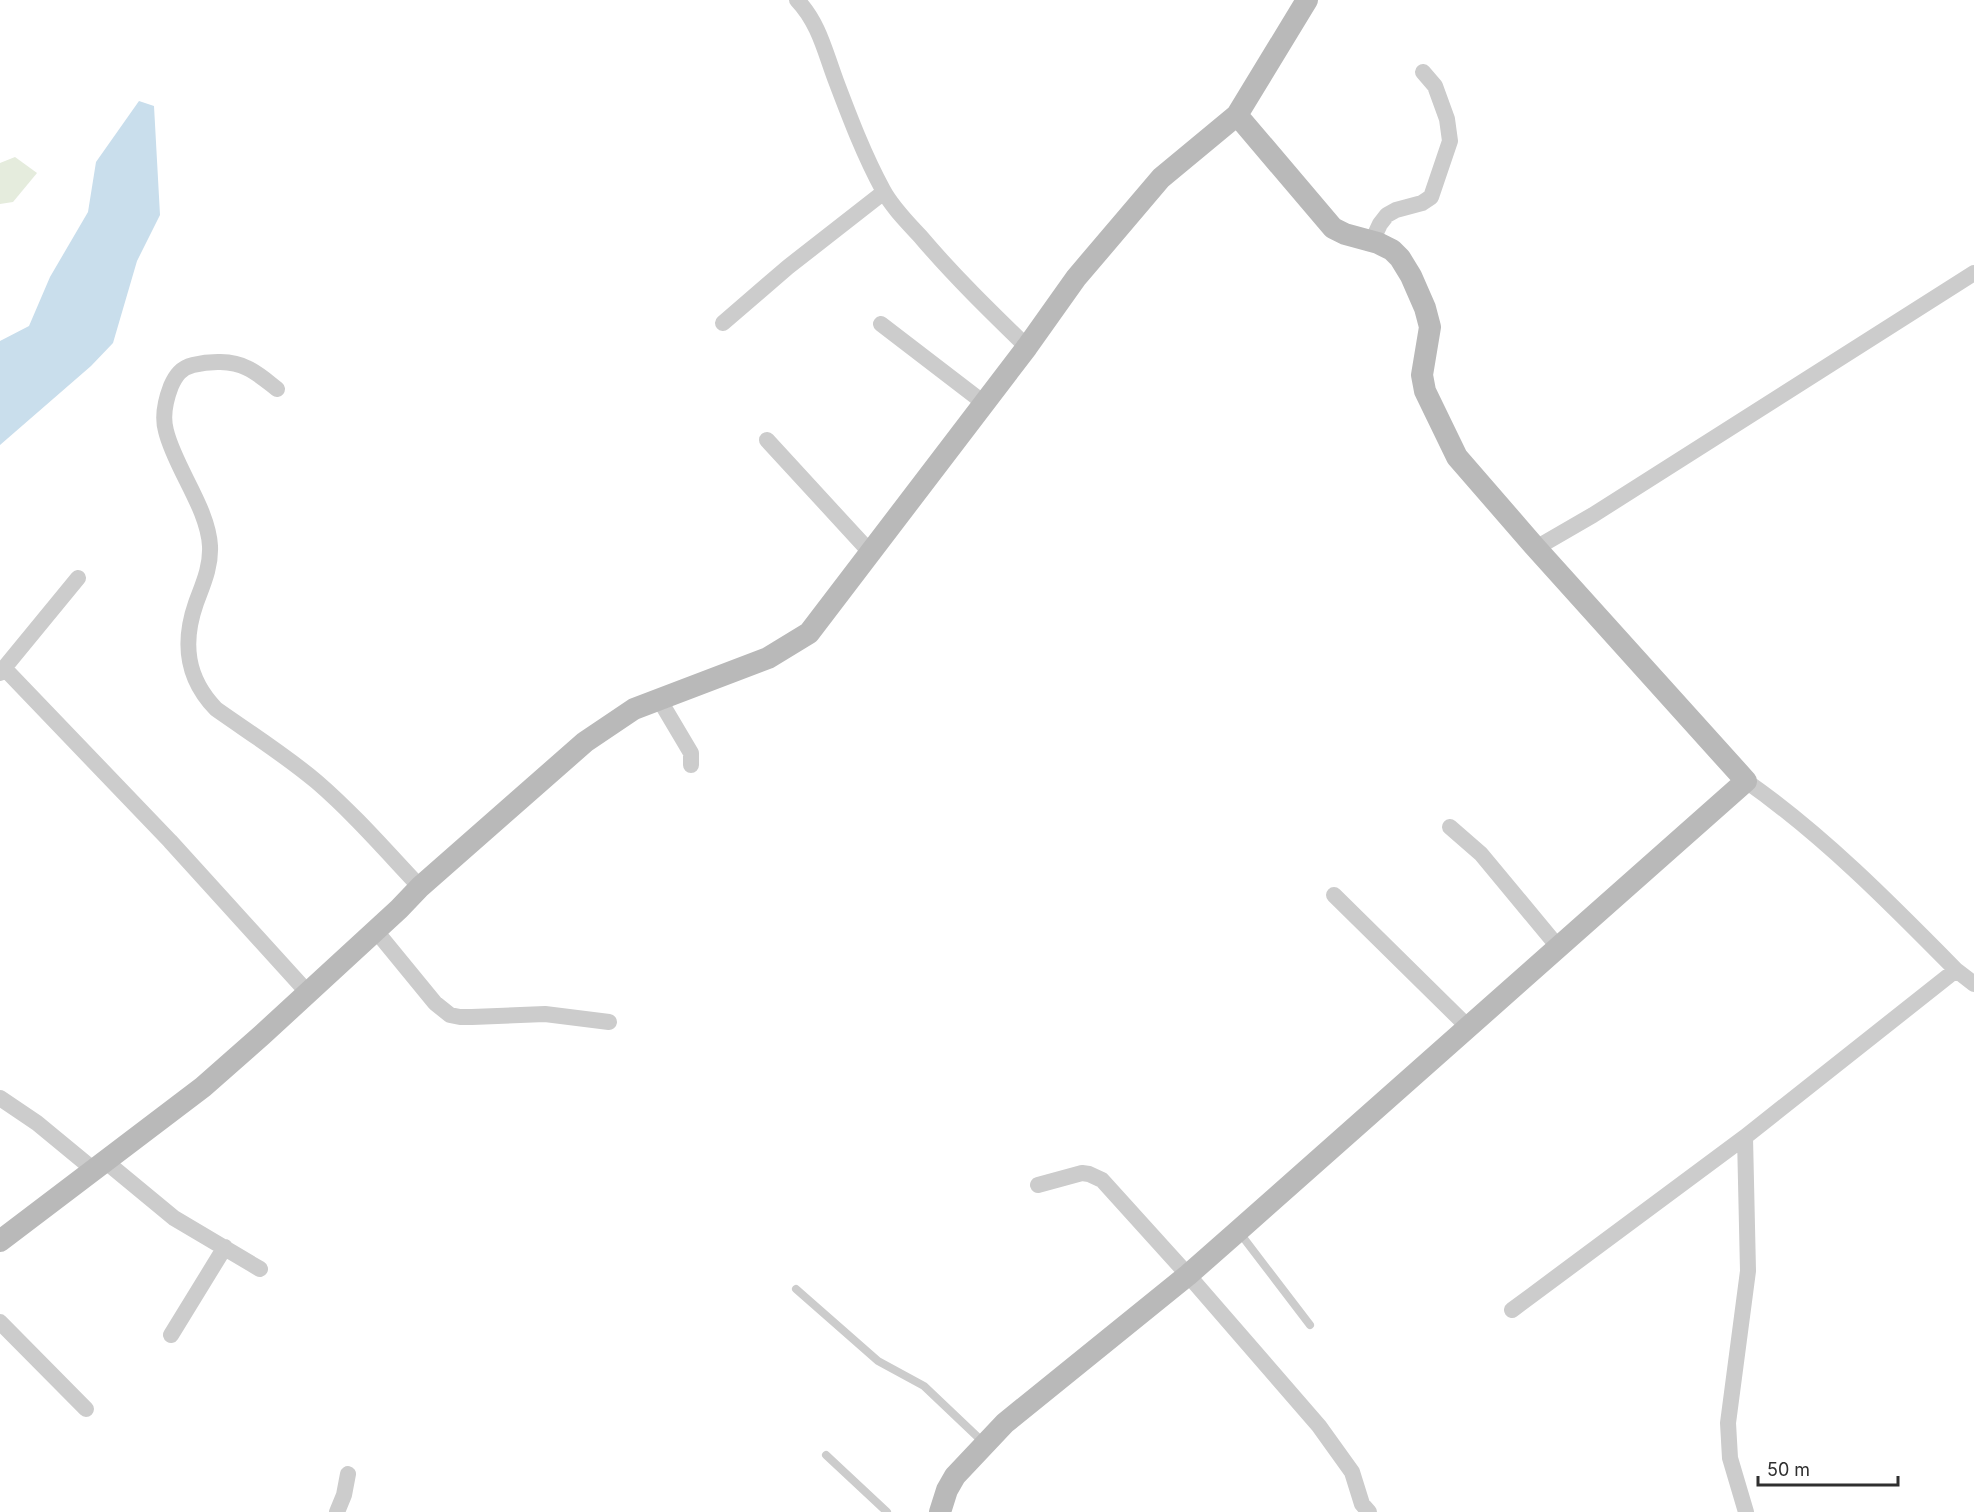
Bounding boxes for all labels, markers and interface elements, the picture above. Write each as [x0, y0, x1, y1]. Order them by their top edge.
scale bar [1758, 1449, 1898, 1487]
text: 50 m [1767, 1459, 1810, 1480]

